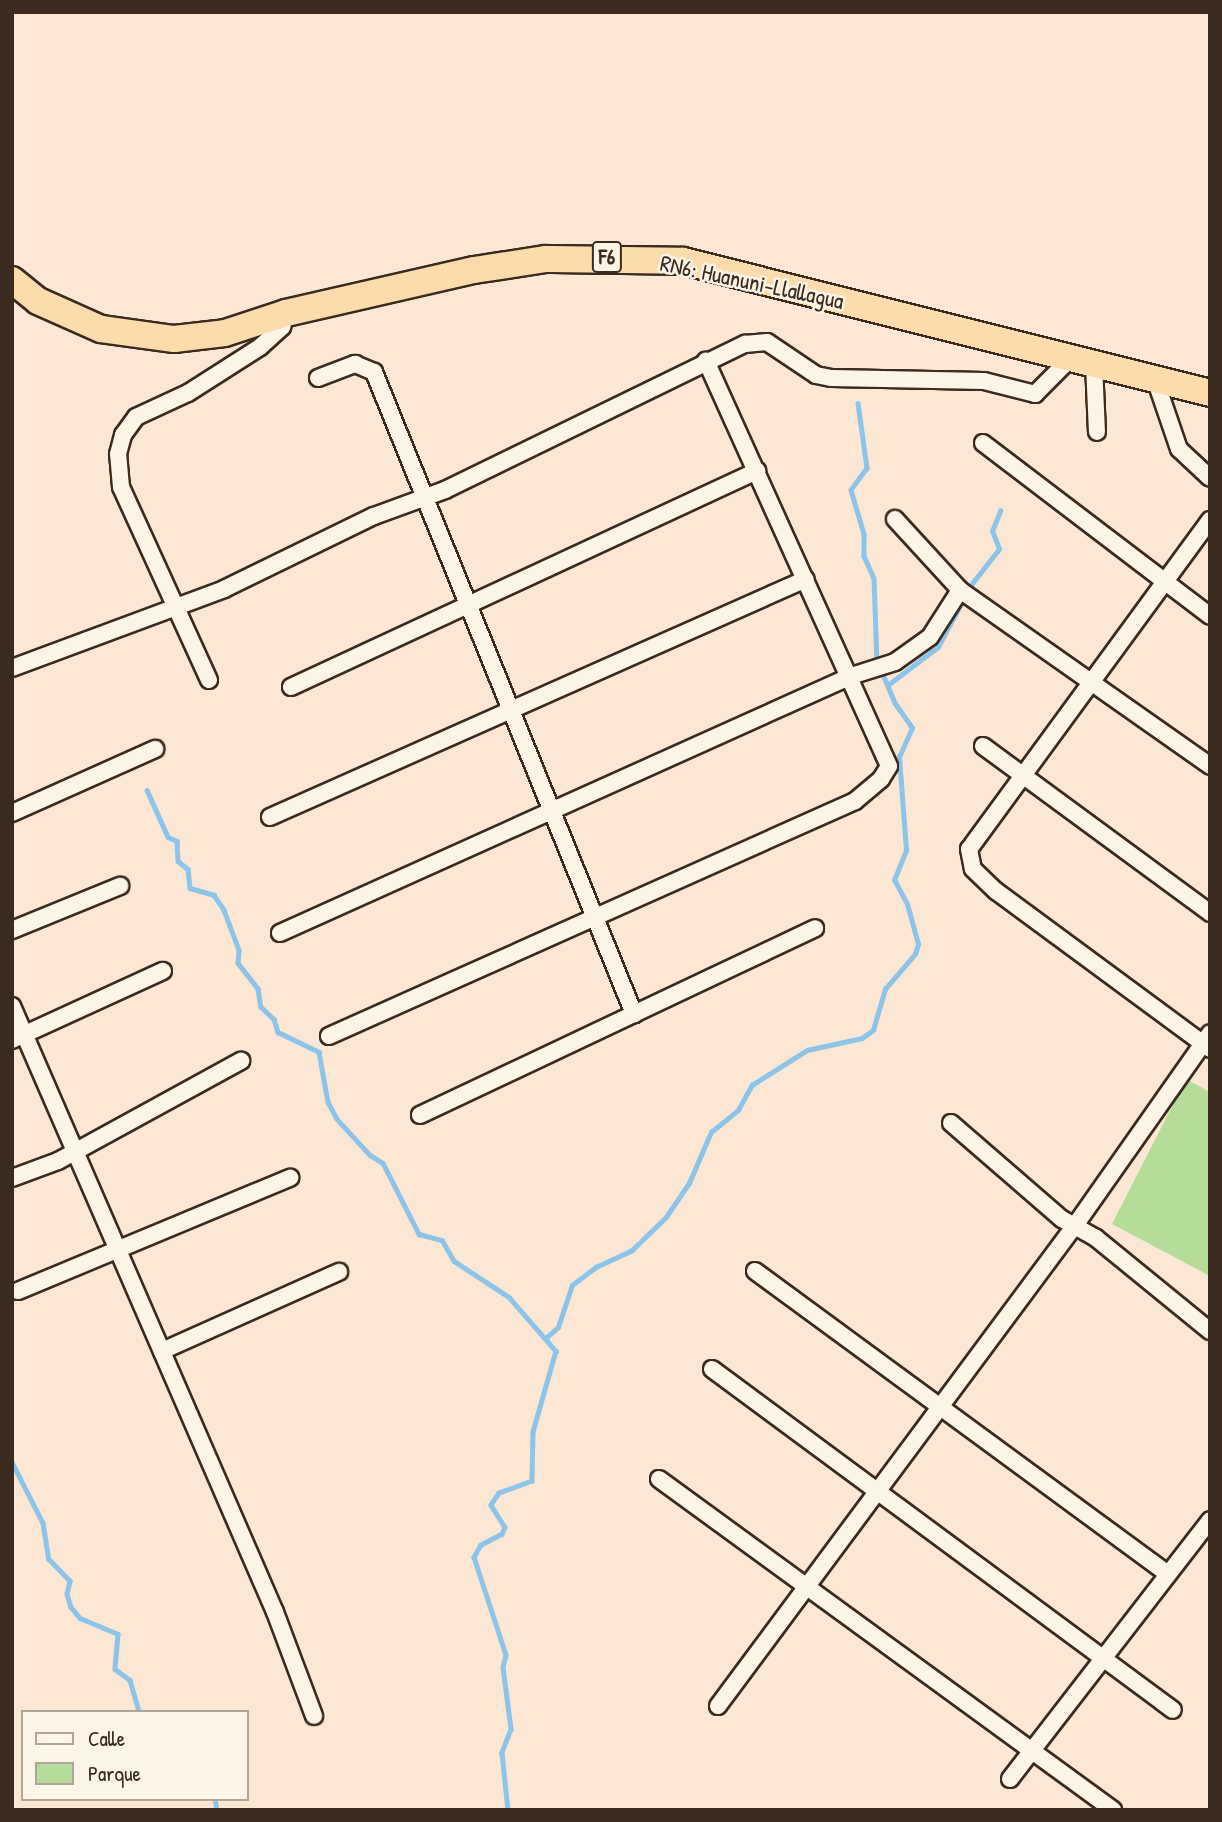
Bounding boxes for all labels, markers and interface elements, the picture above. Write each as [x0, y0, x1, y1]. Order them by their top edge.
road number: F6 [591, 240, 623, 274]
street label: RN6: Huanuni-Llallagua [658, 249, 846, 315]
legend [21, 1710, 248, 1801]
text: Calle [88, 1724, 125, 1753]
text: Parque [88, 1759, 141, 1788]

